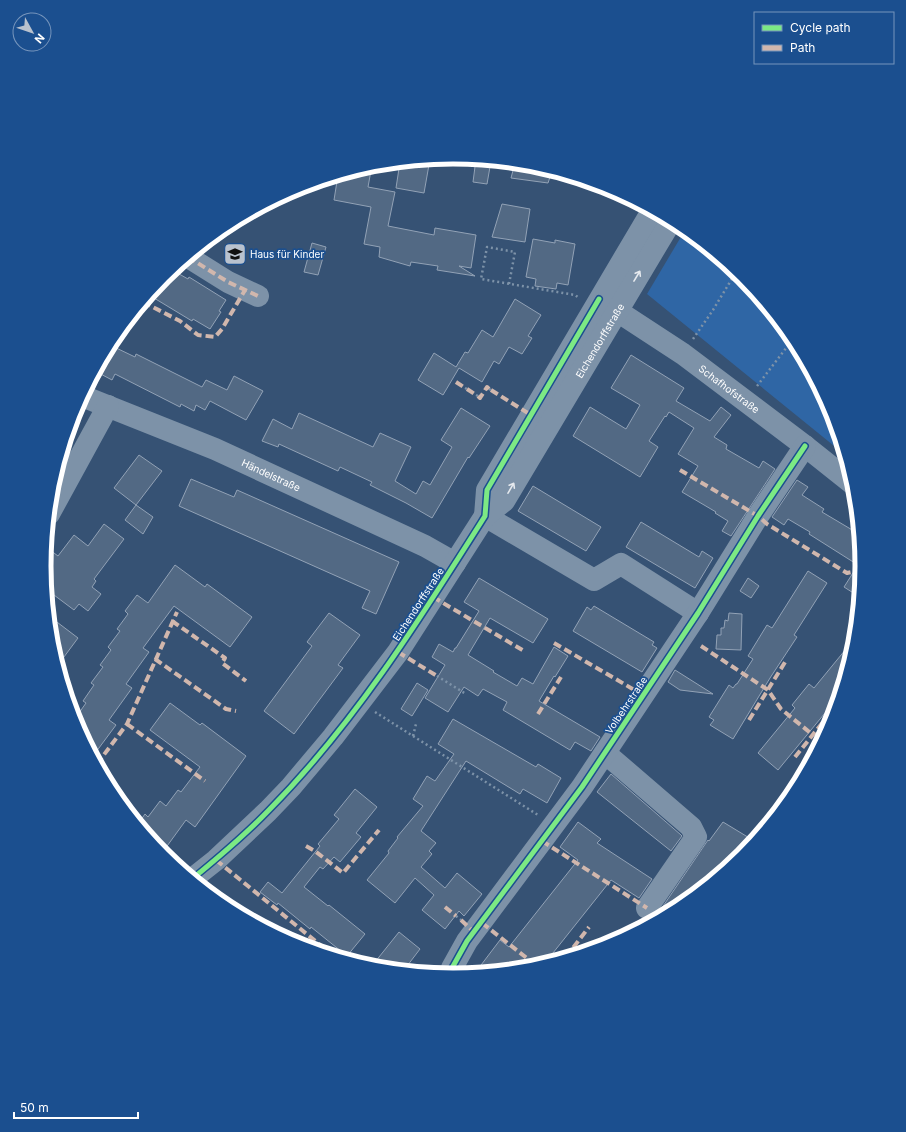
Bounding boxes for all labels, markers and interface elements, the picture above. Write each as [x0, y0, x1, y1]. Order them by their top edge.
north arrow [12, 12, 52, 52]
legend [754, 12, 894, 64]
text: Cycle path [790, 20, 851, 35]
text: N [32, 31, 48, 46]
text: Path [790, 40, 815, 55]
school or university icon: Haus für Kinder [222, 241, 248, 267]
place label: Haus für Kinder [250, 248, 324, 260]
one-way arrow [634, 270, 642, 282]
street label: Eichendorffstraße [573, 301, 627, 380]
street label: Schafhofstraße [696, 362, 762, 416]
street label: Händelstraße [240, 456, 303, 494]
one-way arrow [508, 482, 516, 494]
street label: Eichendorffstraße [390, 565, 446, 643]
street label: Volbehrstraße [602, 674, 650, 736]
scale bar [14, 1094, 138, 1120]
text: 50 m [20, 1100, 49, 1115]

